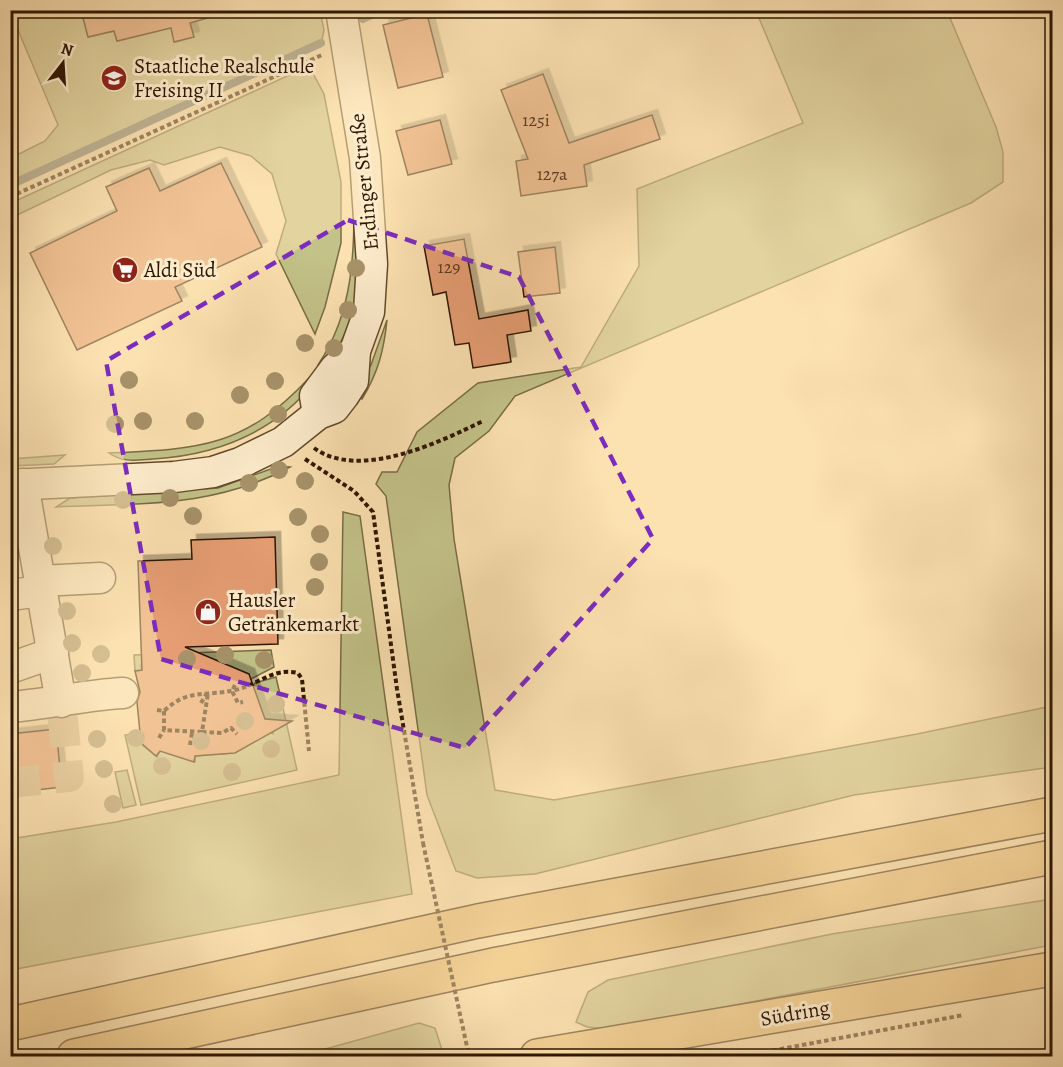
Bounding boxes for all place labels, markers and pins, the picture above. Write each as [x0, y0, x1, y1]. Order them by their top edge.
place label: Staatliche Realschule Freising II [134, 52, 314, 104]
school or university icon: Staatliche Realschule Freising II [99, 63, 129, 93]
supermarket icon: Aldi Süd [110, 255, 140, 285]
place label: Aldi Süd [143, 256, 217, 284]
place label: Hausler Getränkemarkt [228, 586, 359, 638]
shop icon: Hausler Getränkemarkt [193, 597, 223, 627]

